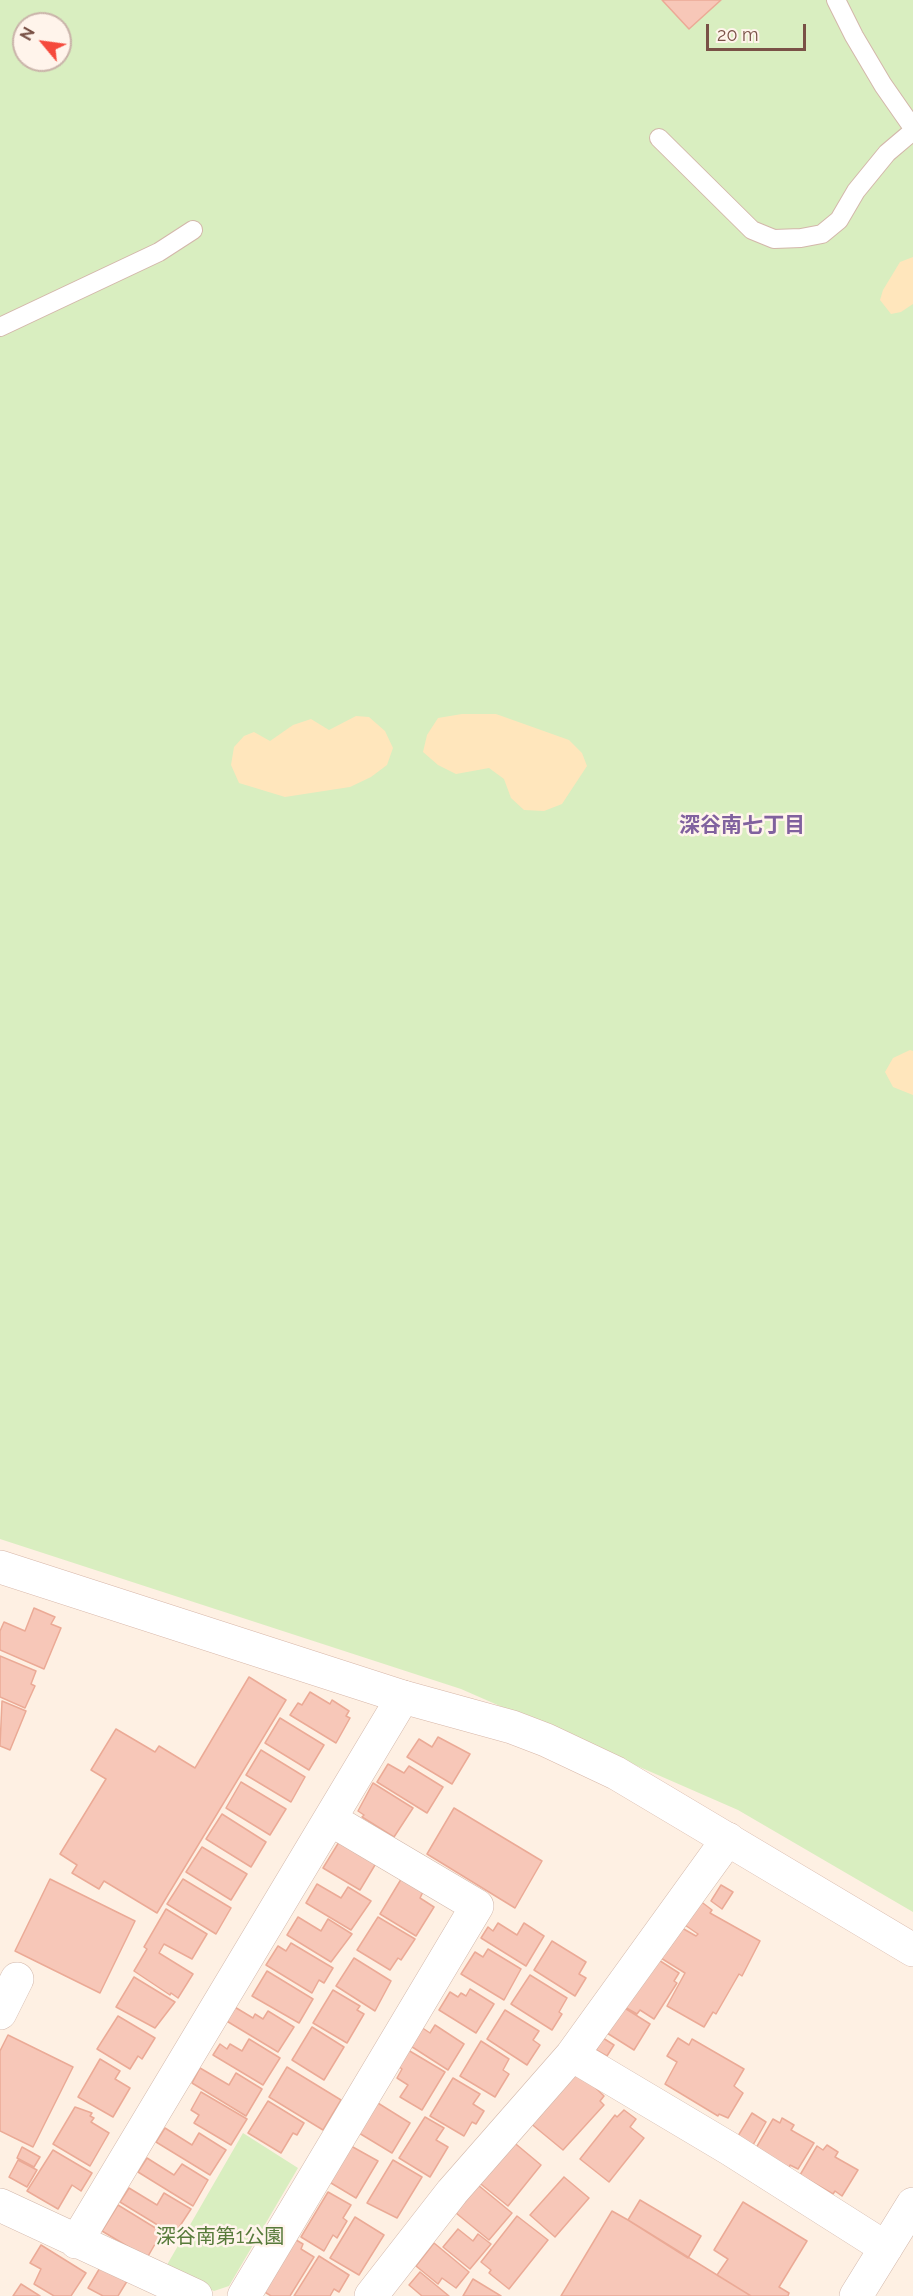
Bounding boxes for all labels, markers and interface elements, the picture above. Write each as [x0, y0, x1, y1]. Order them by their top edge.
north arrow [12, 12, 72, 72]
scale bar [709, 12, 810, 50]
text: N [16, 24, 39, 44]
text: 20 m [717, 24, 759, 45]
district label: 深谷南七丁目 [679, 813, 805, 839]
park label: 深谷南第1公園 [156, 2225, 284, 2249]

